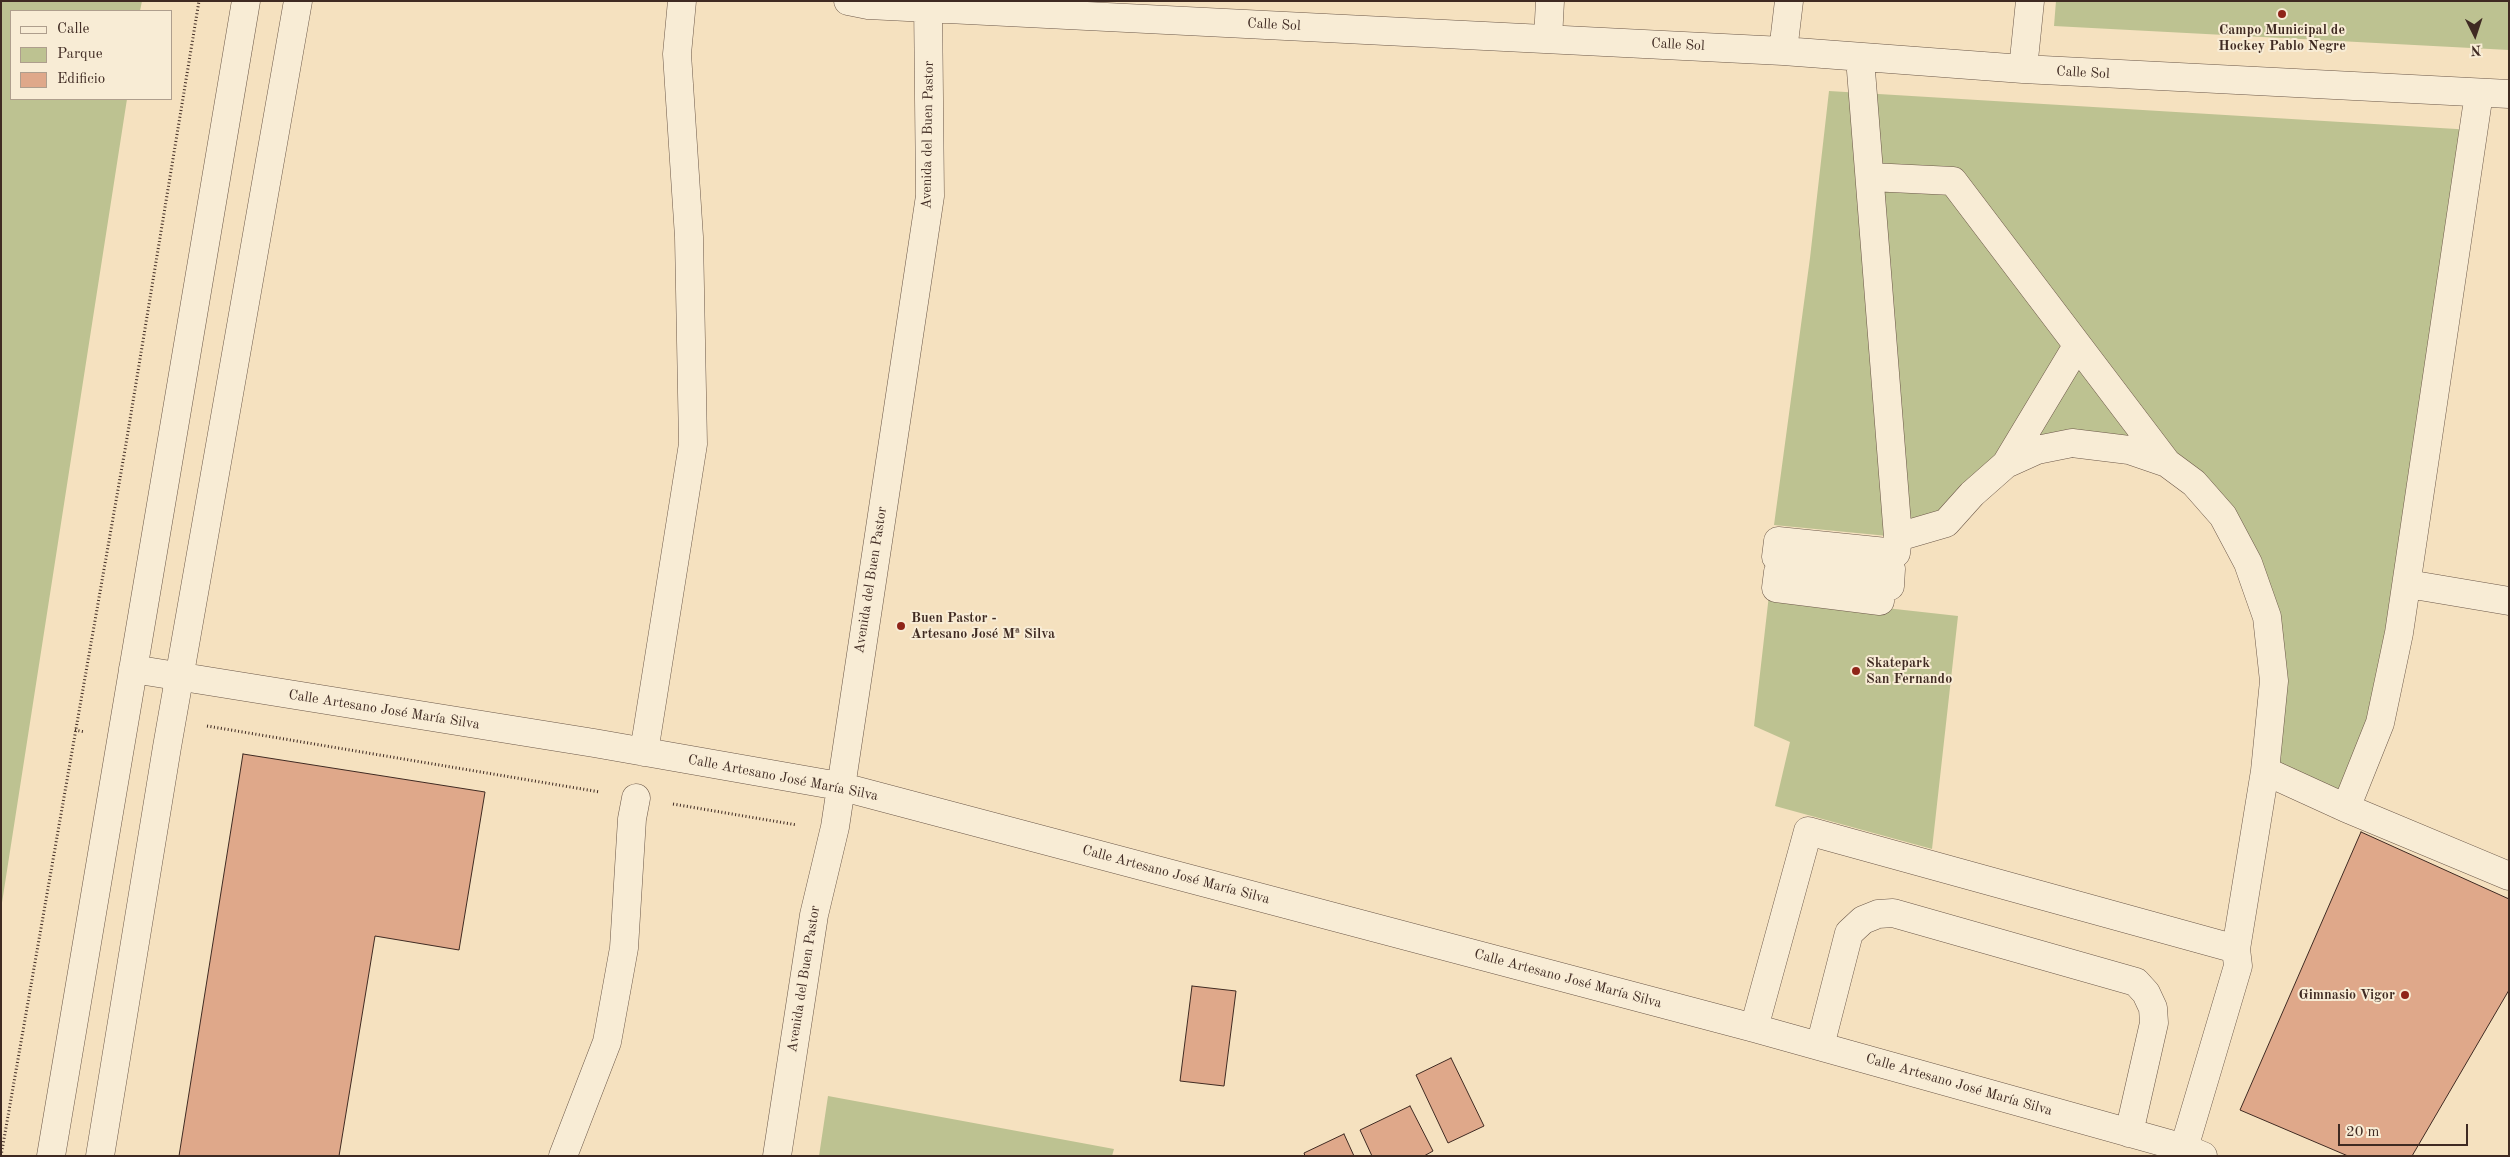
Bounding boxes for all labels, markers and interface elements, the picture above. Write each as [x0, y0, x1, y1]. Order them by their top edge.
marker: Campo Municipal de Hockey Pablo Negre [2276, 8, 2288, 20]
legend [10, 10, 172, 100]
north arrow [2450, 10, 2500, 60]
street label: Calle Sol [1247, 15, 1301, 35]
text: Calle [57, 22, 89, 37]
place label: Campo Municipal de Hockey Pablo Negre [2218, 22, 2346, 54]
street label: Calle Sol [1651, 35, 1705, 55]
text: N [2470, 43, 2482, 57]
text: Parque [57, 47, 103, 62]
street label: Avenida del Buen Pastor [918, 61, 938, 209]
street label: Calle Sol [2056, 63, 2110, 83]
text: Edificio [57, 72, 105, 87]
street label: Avenida del Buen Pastor [851, 505, 891, 655]
place label: Buen Pastor - Artesano José Mª Silva [911, 610, 1055, 642]
marker: Buen Pastor - Artesano José Mª Silva [895, 620, 907, 632]
place label: Skatepark San Fernando [1866, 655, 1952, 688]
marker: Skatepark San Fernando [1850, 665, 1862, 677]
street label: Calle Artesano José María Silva [287, 687, 481, 733]
street label: Calle Artesano José María Silva [686, 751, 880, 805]
street label: Calle Artesano José María Silva [1080, 842, 1272, 908]
street label: Avenida del Buen Pastor [784, 904, 824, 1054]
street label: Calle Artesano José María Silva [1472, 946, 1664, 1012]
place label: Gimnasio Vigor [2299, 987, 2395, 1003]
marker: Gimnasio Vigor [2399, 989, 2411, 1001]
street label: Calle Artesano José María Silva [1864, 1050, 2054, 1120]
scale bar [2340, 1114, 2470, 1146]
text: 20 m [2346, 1125, 2380, 1140]

